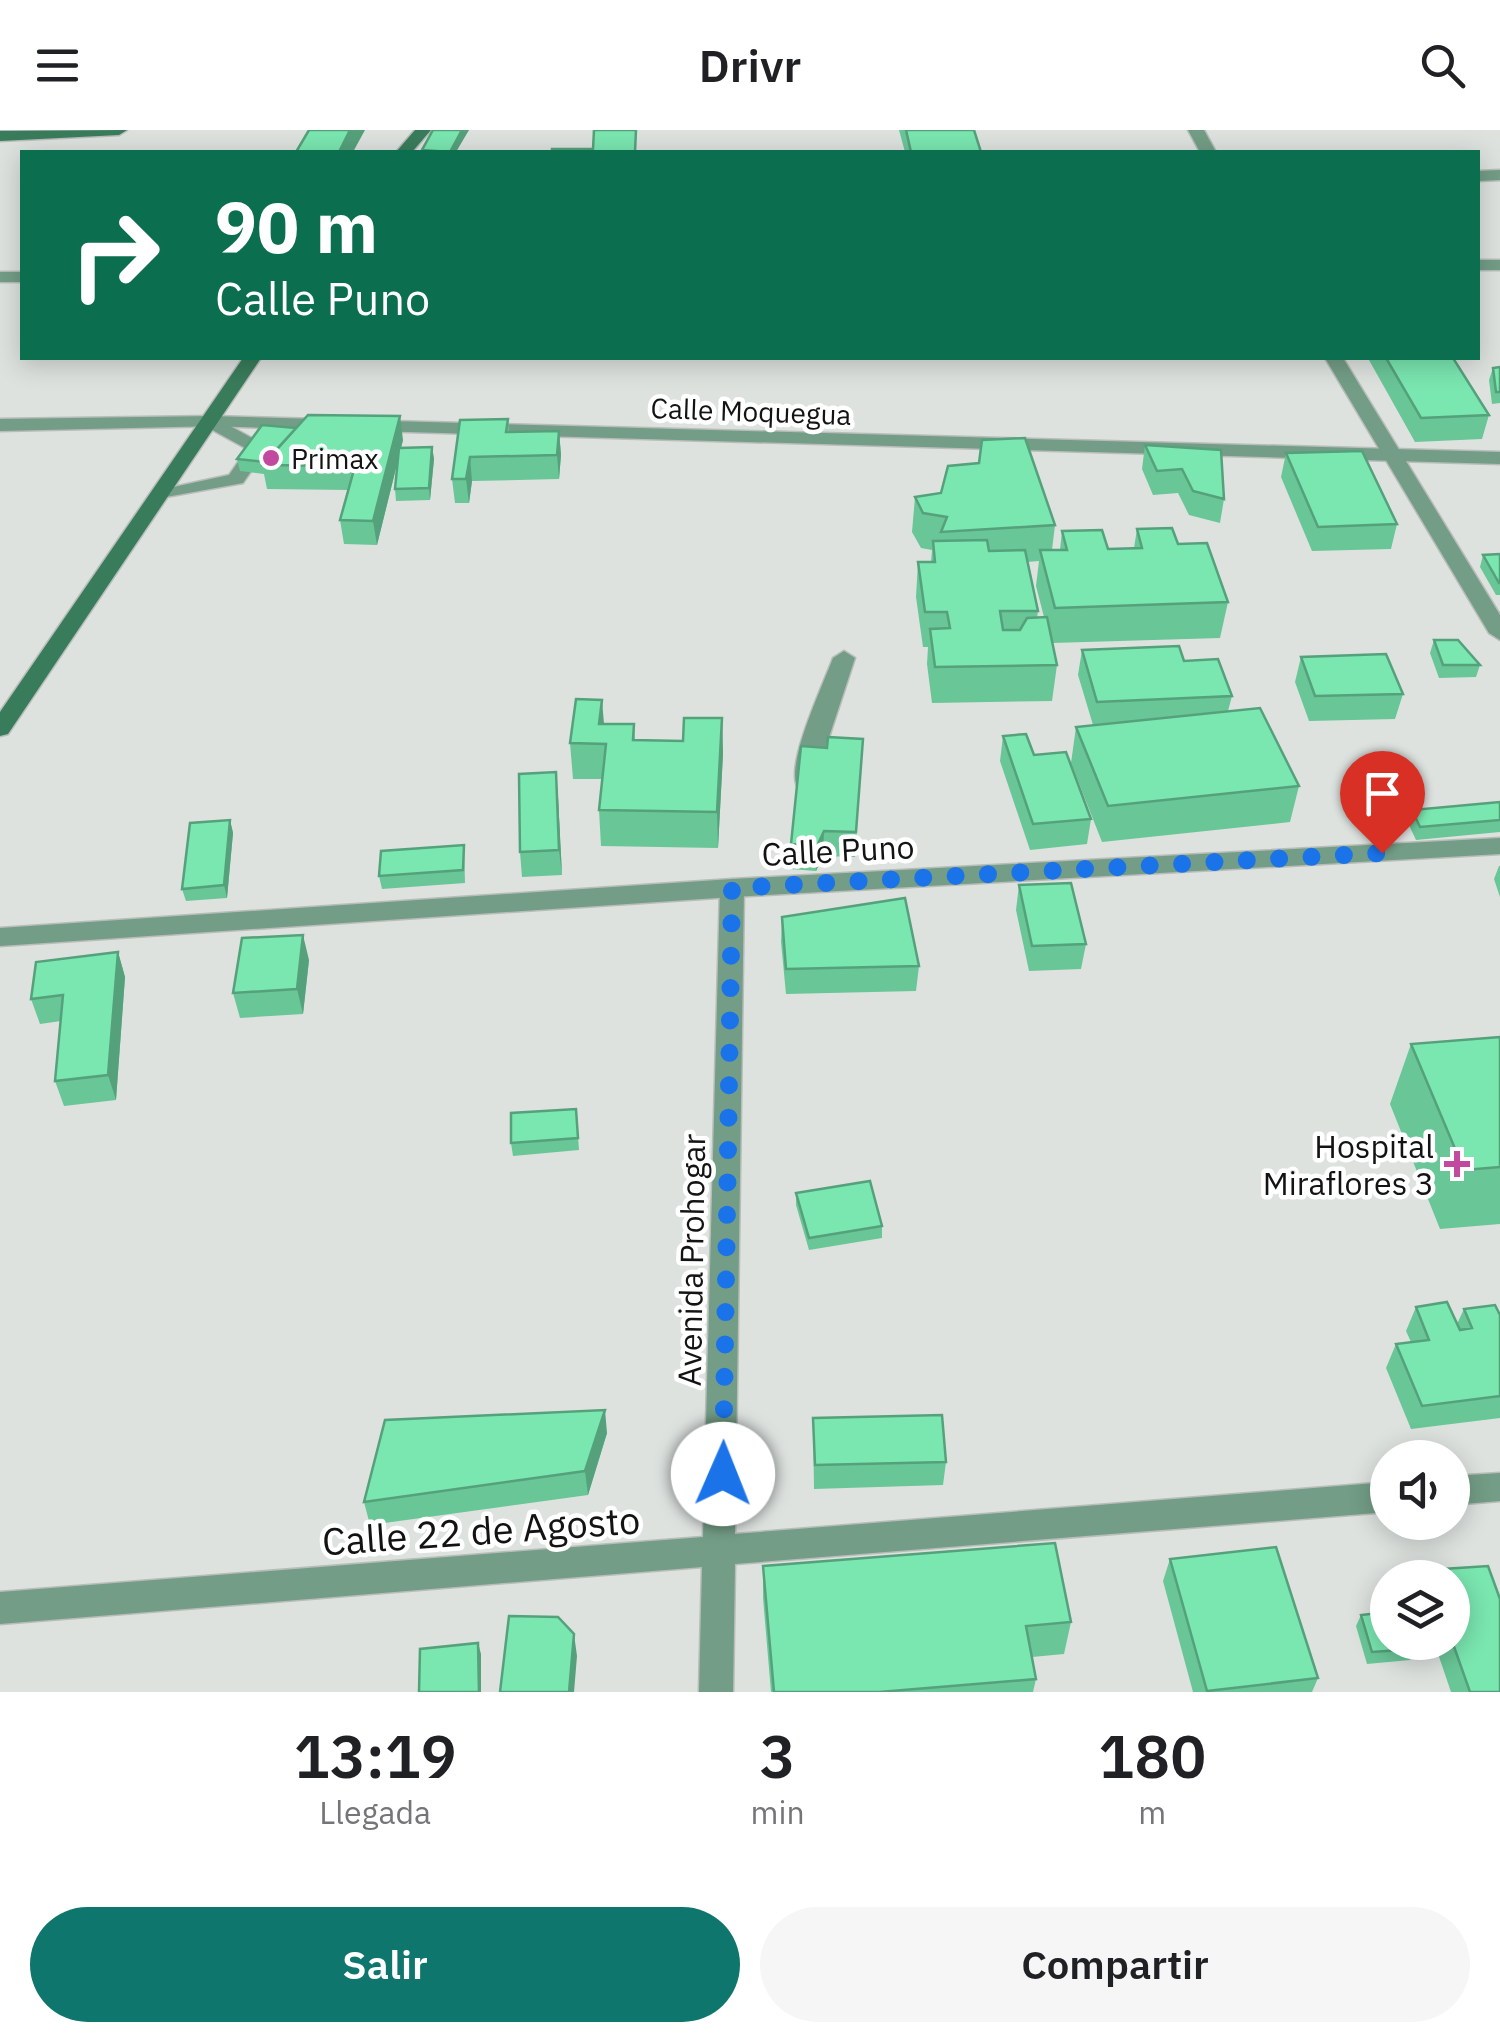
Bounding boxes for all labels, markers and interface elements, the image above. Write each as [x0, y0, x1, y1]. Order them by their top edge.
text: Drivr [699, 36, 801, 94]
icon: menu [30, 38, 85, 93]
icon: search [1415, 38, 1470, 93]
text: 90 m [215, 181, 378, 272]
icon: right [50, 190, 180, 320]
text: Calle Puno [215, 269, 430, 327]
street label: Calle Moquegua [650, 389, 852, 433]
place label: Primax [291, 440, 379, 477]
marker: Primax [260, 447, 282, 469]
pin [1340, 751, 1425, 854]
icon: arrive [1355, 766, 1410, 821]
street label: Calle Puno [761, 825, 915, 875]
place label: Hospital Miraflores 3 [1263, 1125, 1434, 1204]
street label: Avenida Prohogar [668, 1133, 714, 1387]
marker: Hospital Miraflores 3 [1444, 1151, 1470, 1177]
position arrow [671, 1422, 775, 1526]
map controls [1370, 1440, 1470, 1660]
button: sound [1370, 1440, 1470, 1540]
street label: Calle 22 de Agosto [320, 1494, 642, 1566]
button: layers [1370, 1560, 1470, 1660]
text: 13:19 [294, 1716, 457, 1795]
text: 3 [760, 1716, 796, 1795]
text: 180 [1098, 1716, 1206, 1795]
text: Llegada [319, 1791, 431, 1833]
text: min [750, 1791, 805, 1833]
text: m [1138, 1791, 1166, 1833]
button: Salir [30, 1907, 740, 2022]
button: Compartir [760, 1907, 1470, 2022]

